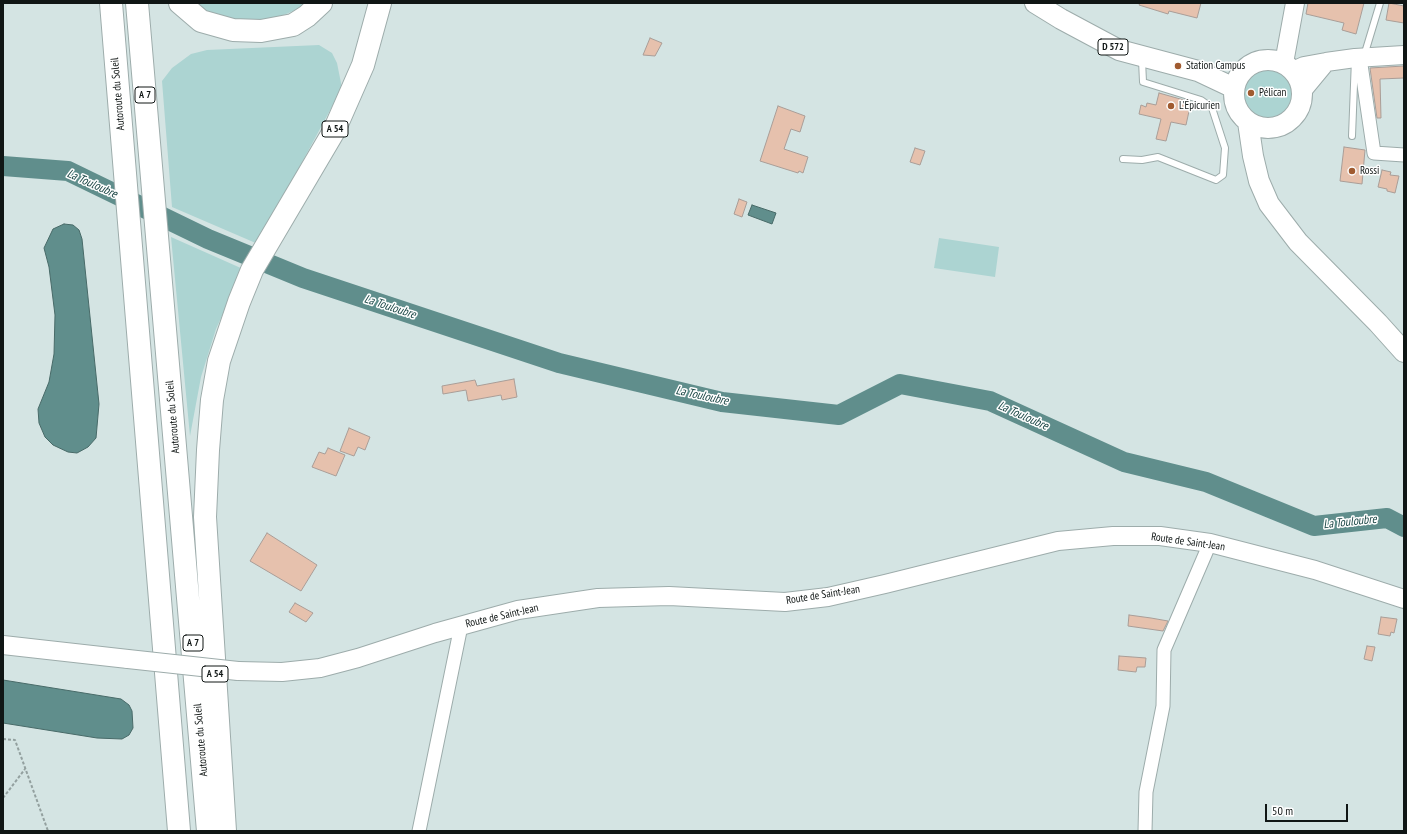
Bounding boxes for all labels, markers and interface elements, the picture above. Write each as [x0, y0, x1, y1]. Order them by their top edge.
road number: D 572 [1098, 39, 1128, 55]
street label: Autoroute du Soleil [108, 57, 128, 131]
place label: Station Campus [1186, 59, 1245, 73]
marker: Station Campus [1173, 61, 1183, 71]
place label: Pélican [1259, 86, 1286, 100]
road number: A 7 [135, 87, 155, 103]
marker: Pélican [1246, 88, 1256, 98]
place label: L'Épicurien [1179, 99, 1220, 113]
marker: L'Épicurien [1166, 101, 1176, 111]
road number: A 54 [322, 121, 348, 137]
place label: Rossi [1360, 164, 1379, 178]
marker: Rossi [1347, 166, 1357, 176]
water label: La Touloubre [65, 167, 119, 201]
water label: La Touloubre [362, 292, 418, 322]
street label: Autoroute du Soleil [163, 380, 183, 454]
water label: La Touloubre [674, 383, 730, 409]
water label: La Touloubre [996, 399, 1050, 433]
water label: La Touloubre [1323, 512, 1377, 532]
street label: Route de Saint-Jean [1150, 530, 1226, 554]
street label: Route de Saint-Jean [785, 583, 861, 607]
street label: Route de Saint-Jean [464, 601, 540, 631]
road number: A 7 [183, 635, 203, 651]
road number: A 54 [202, 666, 228, 682]
street label: Autoroute du Soleil [191, 703, 211, 777]
scale bar [1267, 796, 1350, 822]
text: 50 m [1272, 803, 1293, 818]

